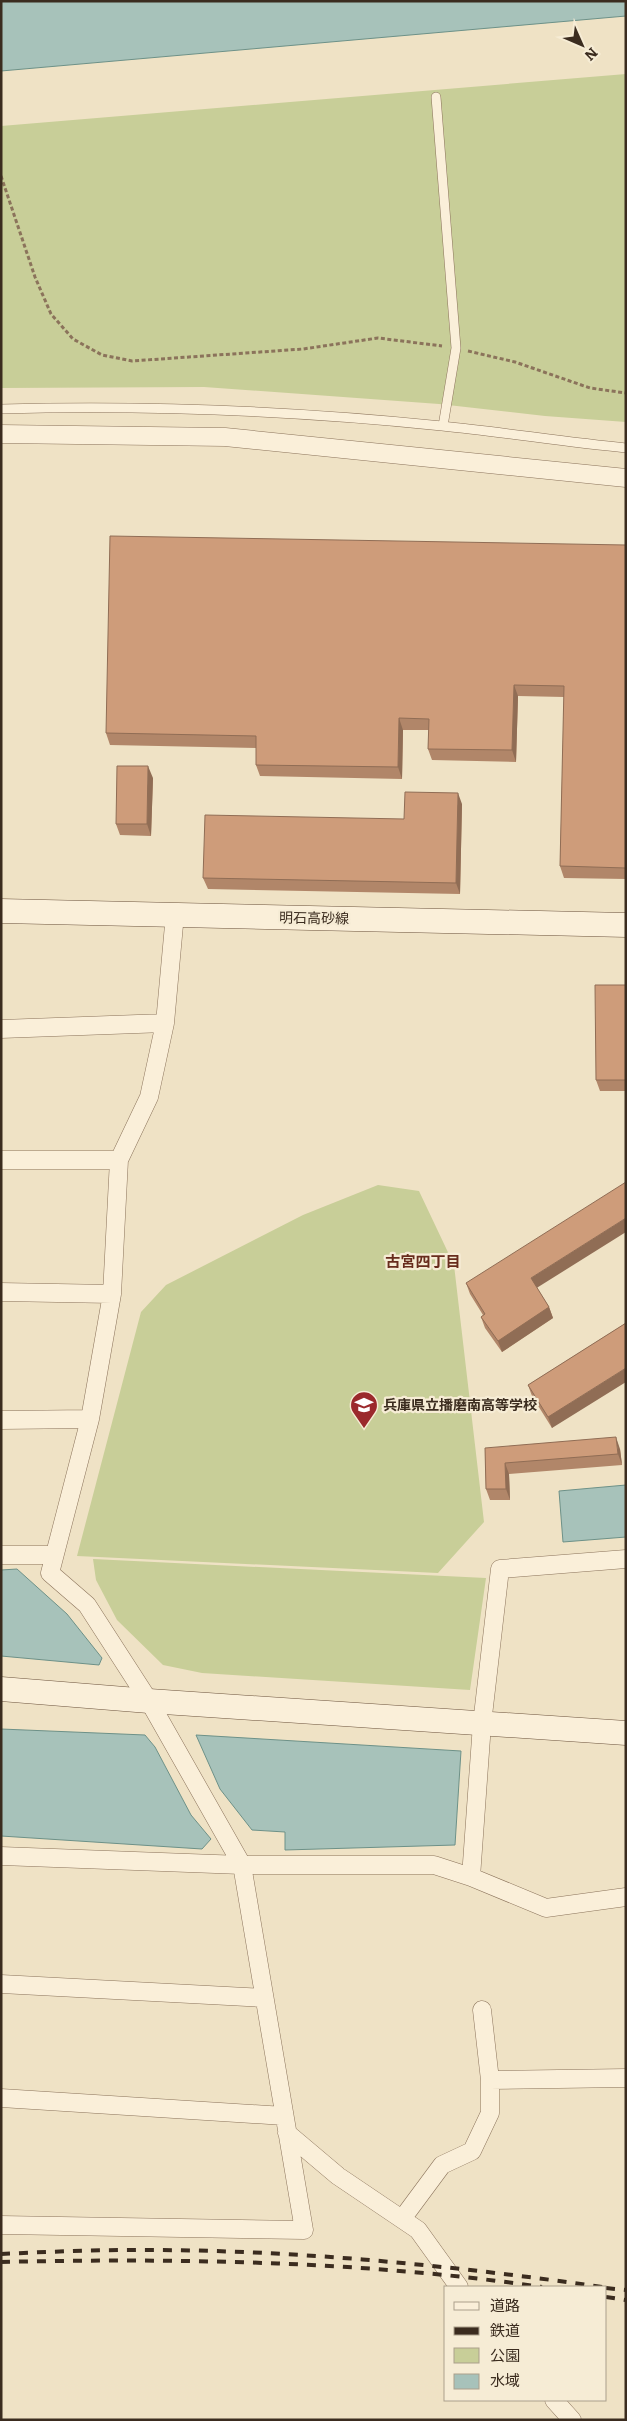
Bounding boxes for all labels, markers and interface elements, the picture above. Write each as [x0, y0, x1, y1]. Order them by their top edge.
north arrow [557, 20, 607, 70]
text: N [580, 44, 603, 66]
street label: 明石高砂線 [279, 906, 349, 928]
district label: 古宮四丁目 [385, 1249, 461, 1272]
school or university icon: 兵庫県立播磨南高等学校 [349, 1390, 379, 1429]
place label: 兵庫県立播磨南高等学校 [383, 1394, 537, 1414]
legend [444, 2286, 607, 2401]
text: 道路 [490, 2293, 520, 2316]
text: 鉄道 [490, 2318, 520, 2341]
text: 公園 [490, 2343, 520, 2366]
text: 水域 [490, 2368, 520, 2391]

